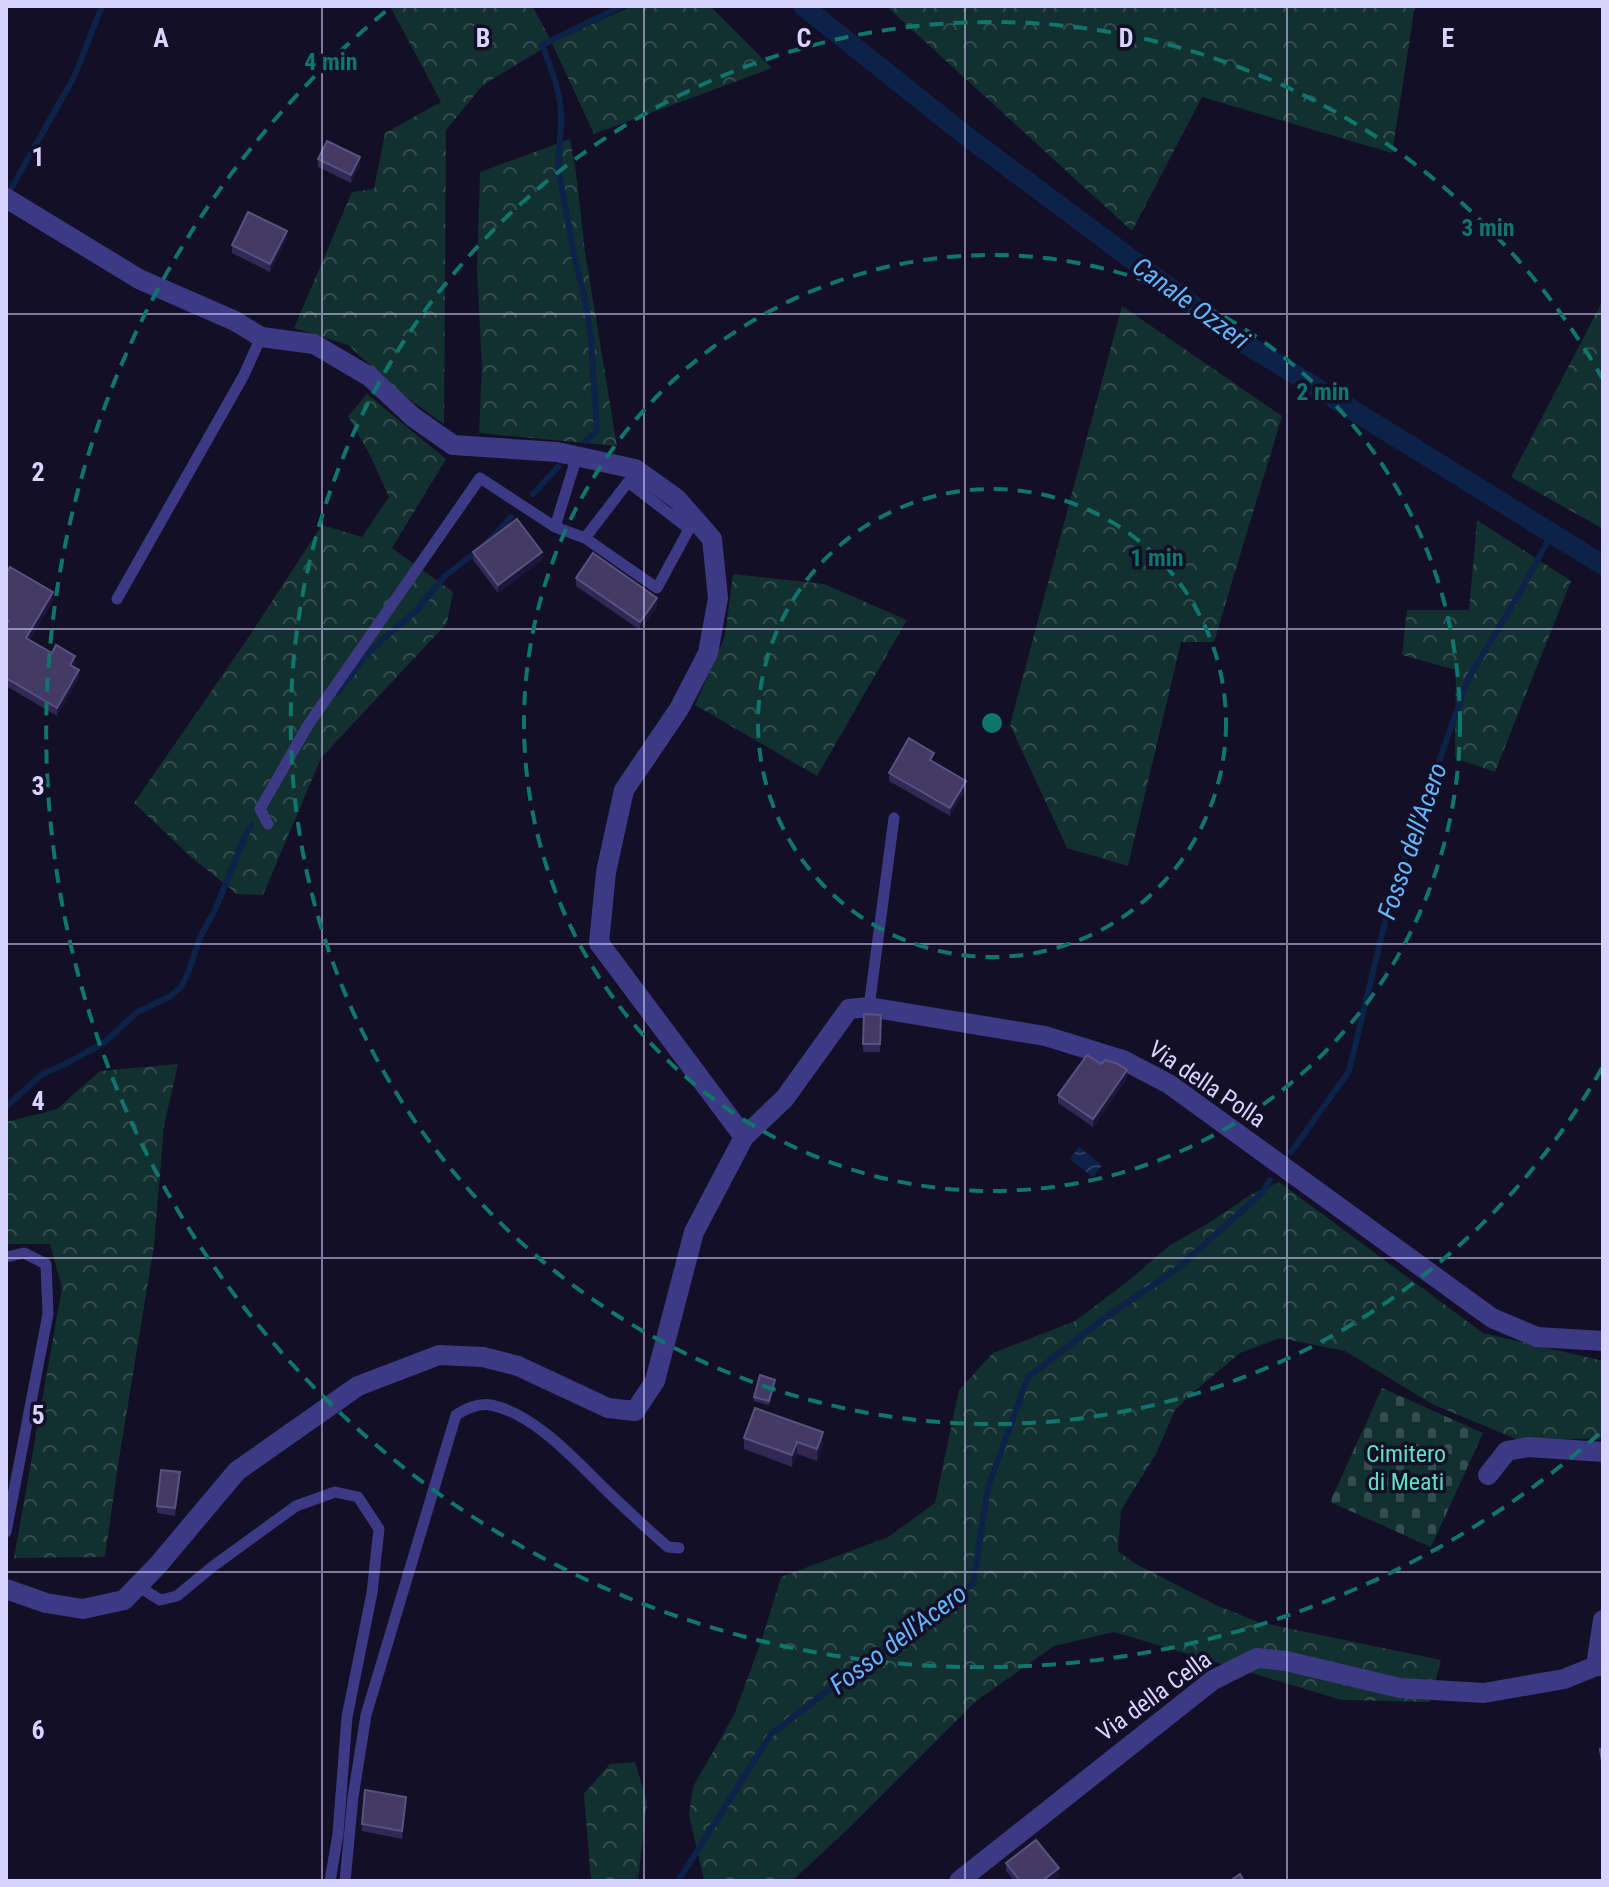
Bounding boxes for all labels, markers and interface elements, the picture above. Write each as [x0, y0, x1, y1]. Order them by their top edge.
text: A [153, 23, 169, 53]
text: B [476, 23, 490, 53]
text: C [797, 23, 812, 53]
text: D [1119, 23, 1133, 53]
text: E [1442, 23, 1455, 53]
text: 4 min [304, 48, 358, 76]
text: 1 [31, 142, 45, 172]
text: 3 min [1461, 214, 1515, 242]
water label: Canale Ozzeri [1127, 251, 1255, 355]
text: 2 min [1296, 378, 1350, 406]
text: 2 [31, 457, 45, 487]
text: 1 min [1130, 544, 1184, 572]
centre of rings [978, 709, 1006, 737]
water label: Fosso dell'Acero [1371, 759, 1453, 923]
text: 3 [31, 771, 45, 801]
street label: Via della Polla [1143, 1035, 1271, 1133]
text: 4 [31, 1086, 45, 1116]
text: 5 [31, 1400, 45, 1430]
park label: Cimitero di Meati [1366, 1440, 1446, 1496]
water label: Fosso dell'Acero [824, 1578, 972, 1700]
street label: Via della Cella [1091, 1645, 1217, 1747]
text: 6 [31, 1715, 45, 1745]

